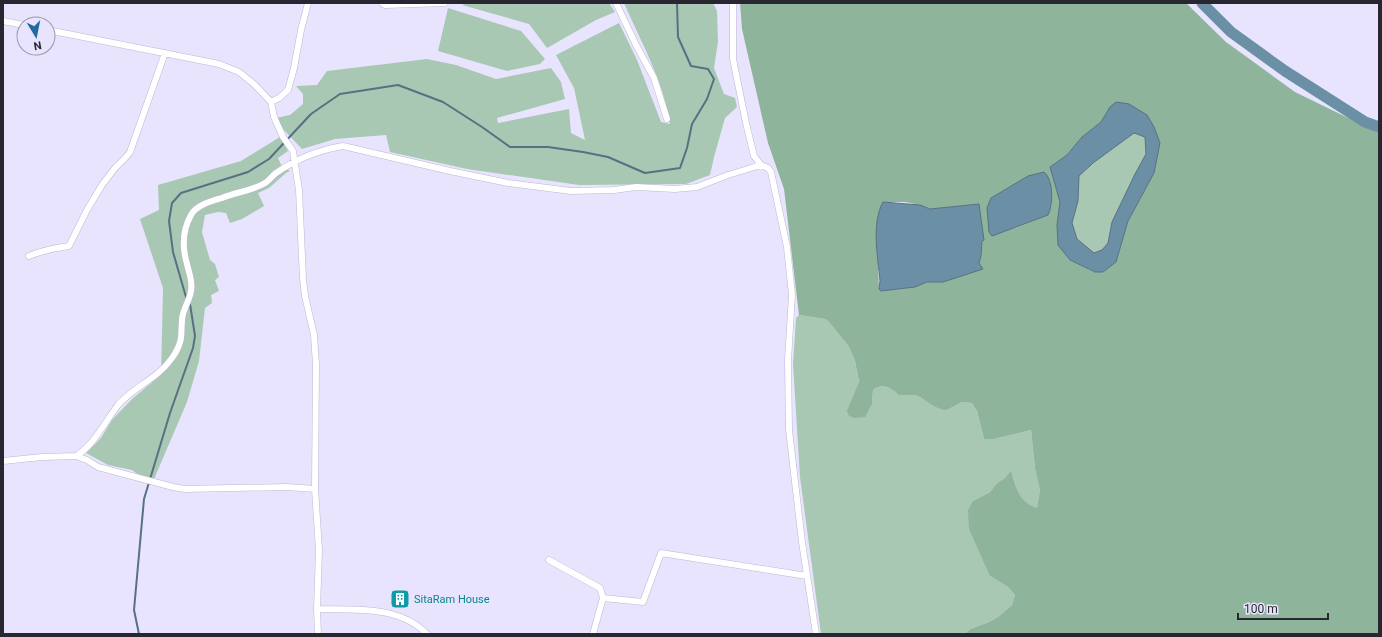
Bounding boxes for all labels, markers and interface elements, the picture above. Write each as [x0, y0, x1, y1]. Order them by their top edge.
north arrow [16, 16, 56, 56]
text: N [32, 38, 43, 52]
building icon: SitaRam House [389, 588, 411, 610]
place label: SitaRam House [414, 593, 490, 606]
scale bar [1238, 595, 1328, 621]
text: 100 m [1244, 602, 1278, 616]

